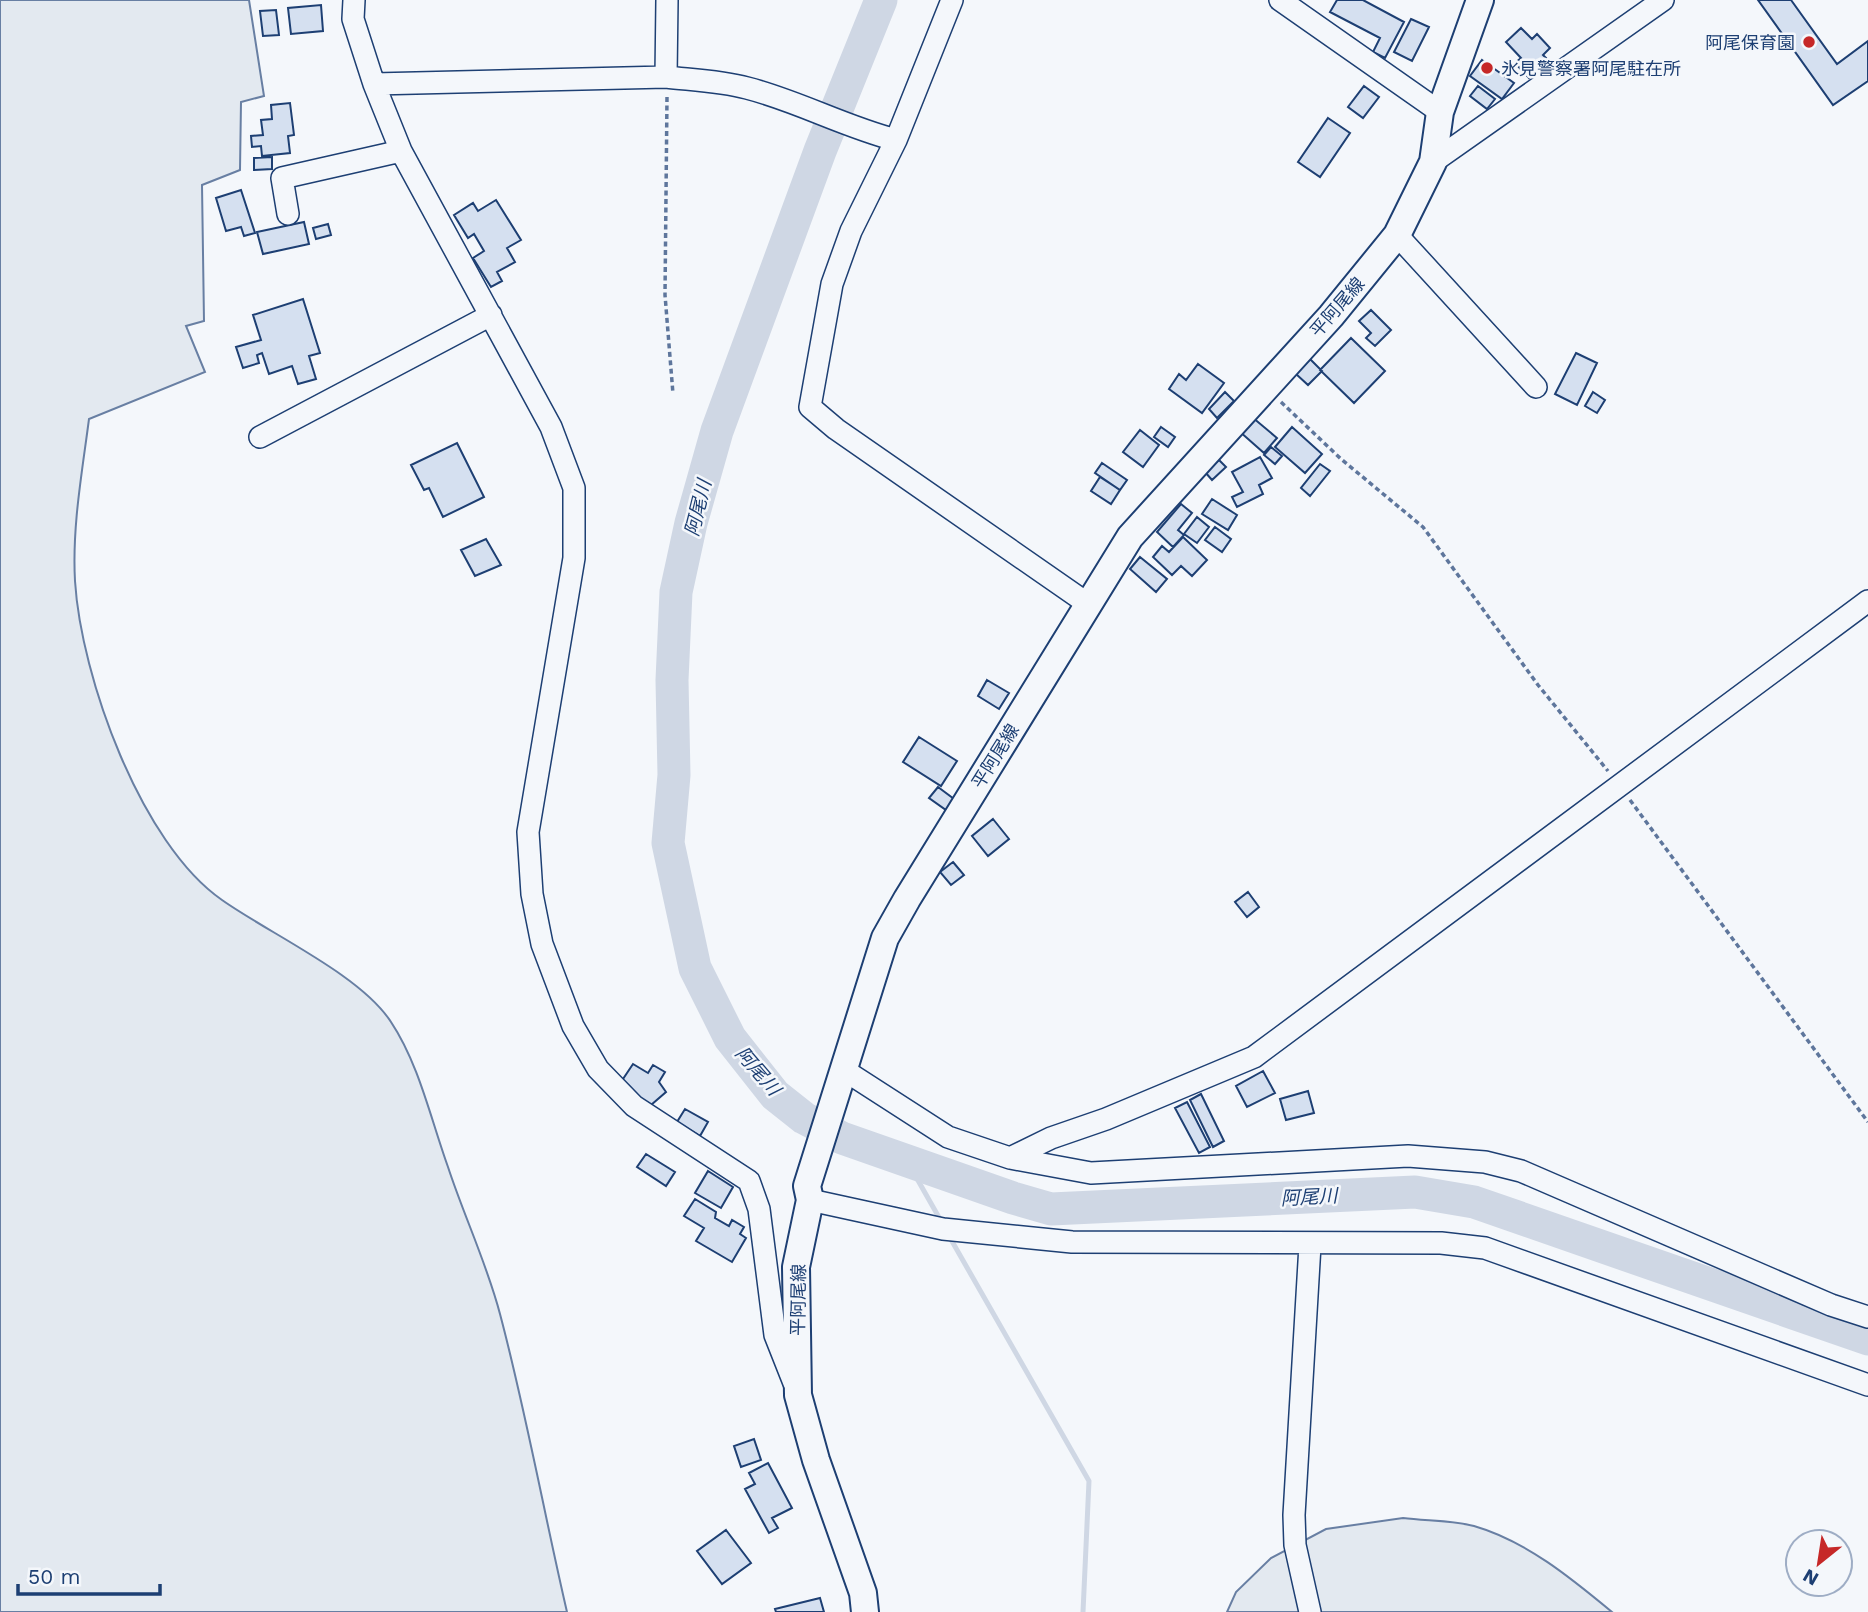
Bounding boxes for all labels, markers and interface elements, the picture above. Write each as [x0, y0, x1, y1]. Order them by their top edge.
place label: 阿尾保育園 [1705, 32, 1795, 53]
marker: 阿尾保育園 [1801, 34, 1817, 50]
place label: 氷見警察署阿尾駐在所 [1501, 58, 1681, 79]
marker: 氷見警察署阿尾駐在所 [1479, 60, 1495, 76]
street label: 平阿尾線 [1305, 273, 1369, 341]
water label: 阿尾川 [680, 476, 717, 538]
street label: 平阿尾線 [967, 720, 1023, 792]
water label: 阿尾川 [731, 1042, 787, 1102]
water label: 阿尾川 [1280, 1184, 1340, 1210]
street label: 平阿尾線 [787, 1264, 809, 1336]
north arrow [1784, 1528, 1854, 1598]
scale bar [18, 1552, 159, 1596]
text: 50 m [28, 1564, 80, 1589]
text: N [1799, 1564, 1823, 1591]

